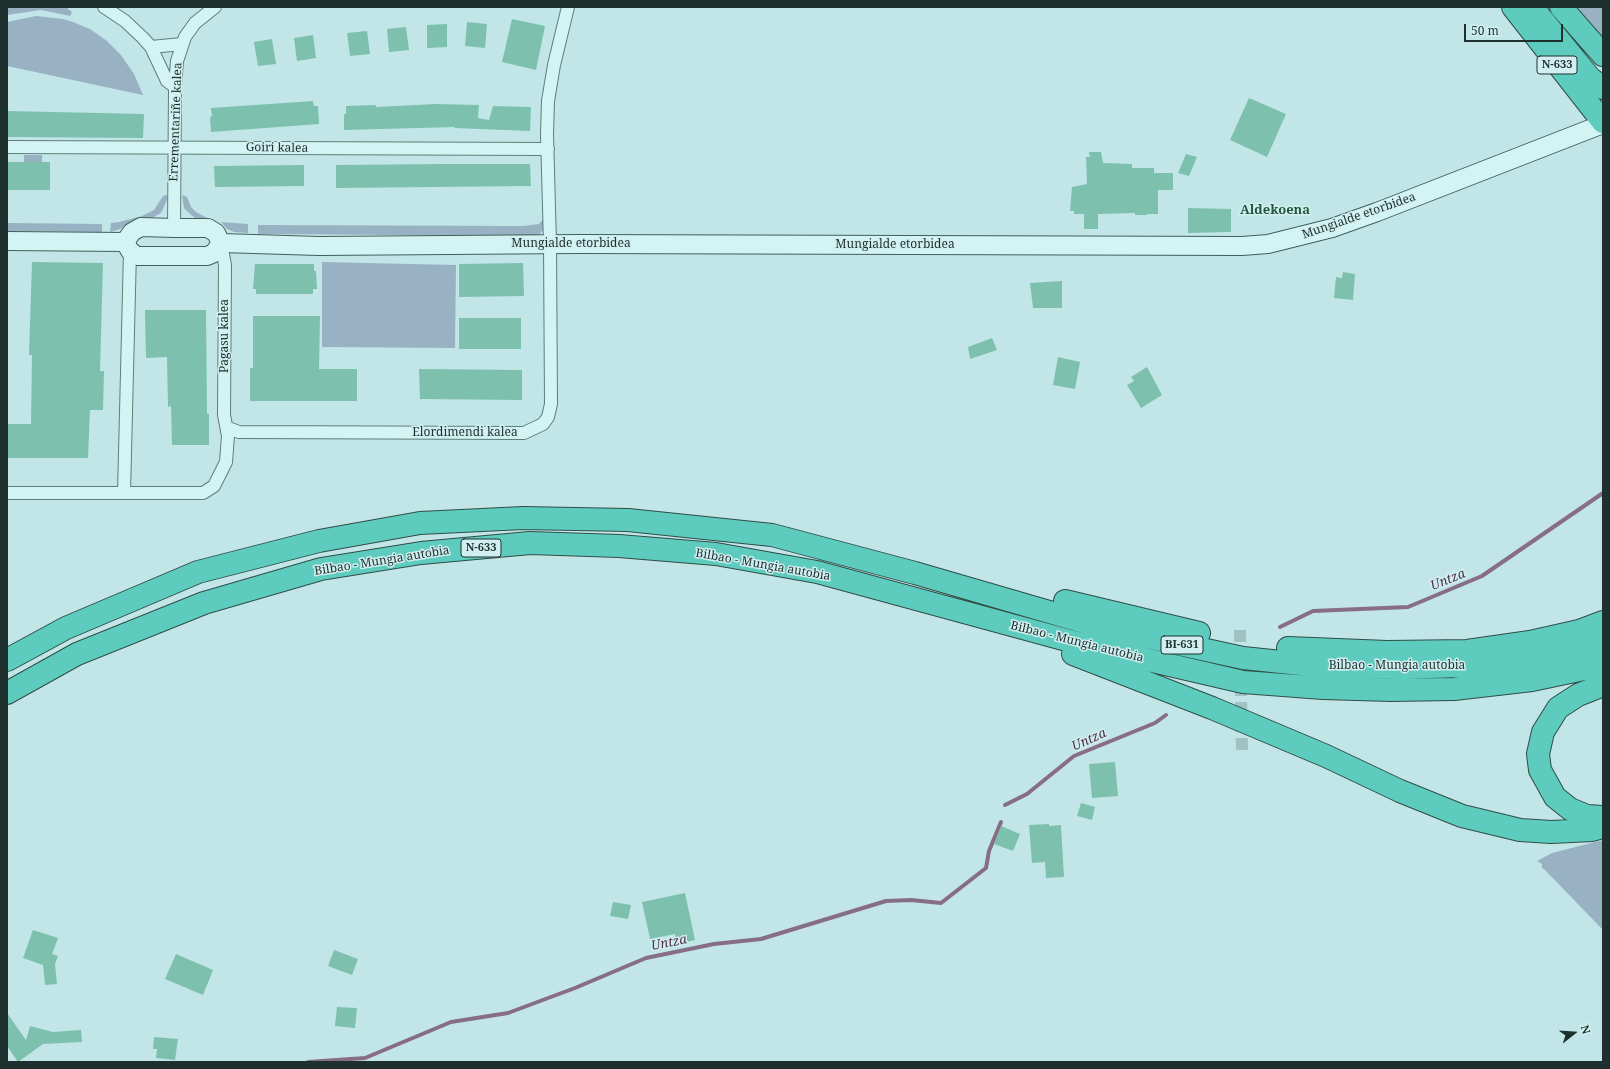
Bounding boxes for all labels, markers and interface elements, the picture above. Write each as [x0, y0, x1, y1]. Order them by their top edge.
scale bar [1466, 16, 1565, 42]
text: 50 m [1471, 22, 1499, 39]
road number: N-633 [1537, 56, 1577, 74]
street label: Errementariñe kalea [167, 62, 185, 182]
street label: Goiri kalea [246, 140, 308, 156]
street label: Mungialde etorbidea [1300, 190, 1418, 242]
district label: Aldekoena [1240, 202, 1310, 218]
street label: Mungialde etorbidea [511, 237, 631, 251]
street label: Mungialde etorbidea [835, 238, 955, 252]
street label: Pagasu kalea [218, 299, 232, 373]
street label: Elordimendi kalea [412, 426, 518, 440]
road number: N-633 [461, 539, 501, 557]
street label: Bilbao - Mungia autobia [313, 543, 451, 579]
street label: Bilbao - Mungia autobia [694, 546, 832, 584]
water label: Untza [1428, 566, 1468, 594]
street label: Bilbao - Mungia autobia [1009, 618, 1145, 666]
road number: BI-631 [1161, 636, 1203, 654]
street label: Bilbao - Mungia autobia [1329, 659, 1465, 673]
water label: Untza [1069, 726, 1109, 754]
water label: Untza [650, 932, 688, 954]
north arrow [1554, 1013, 1594, 1053]
text: N [1578, 1023, 1594, 1036]

